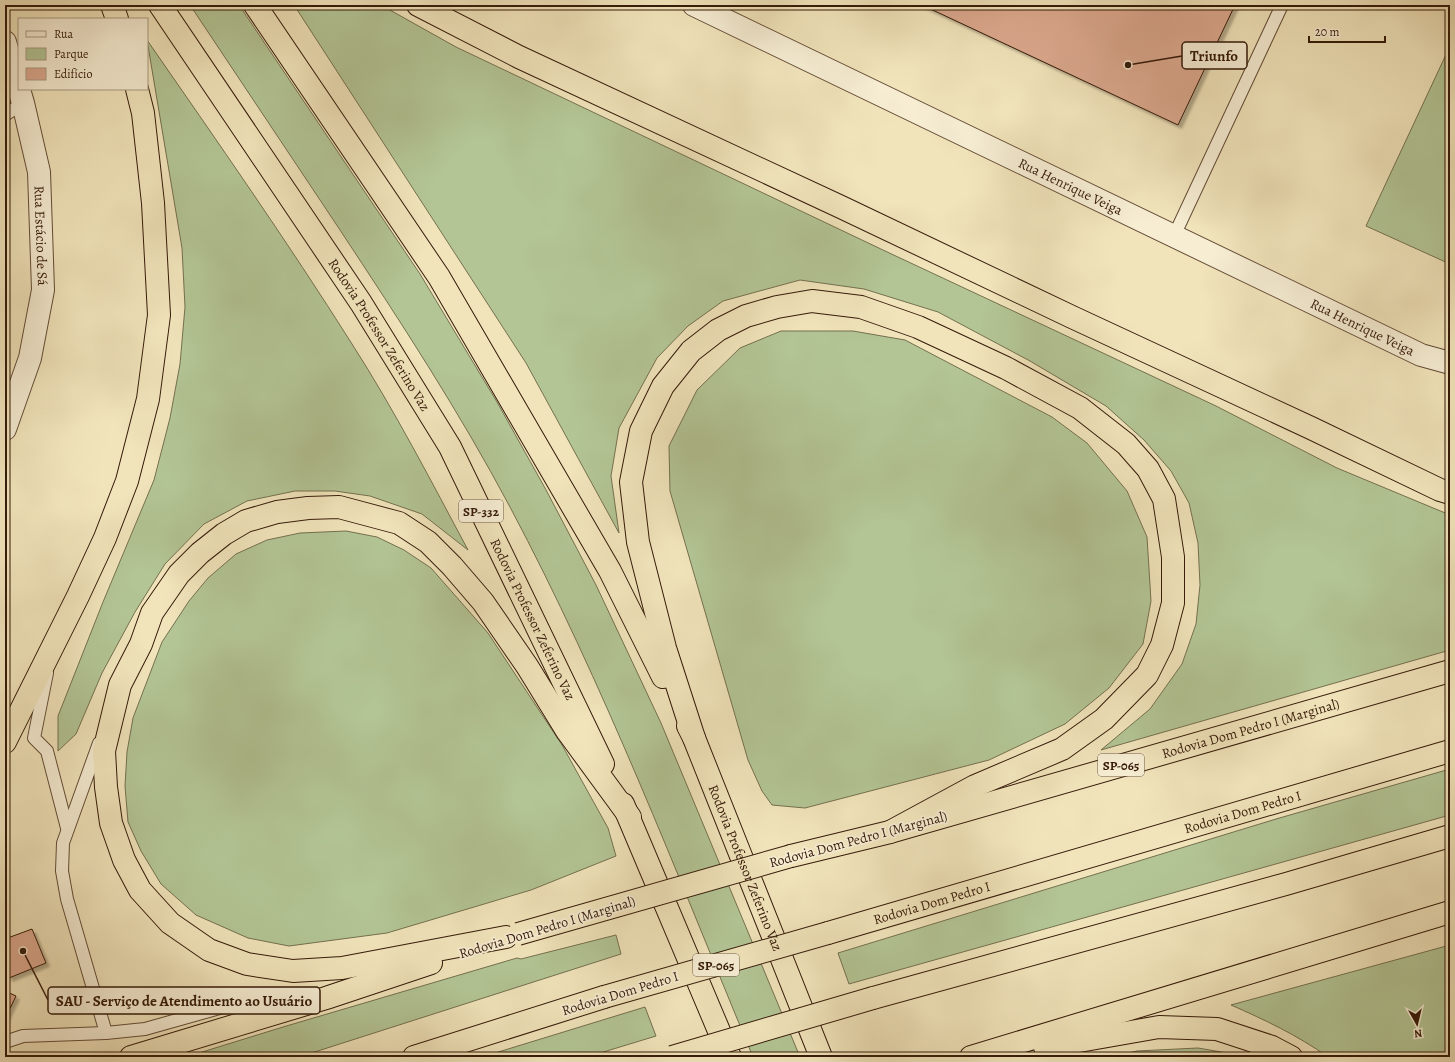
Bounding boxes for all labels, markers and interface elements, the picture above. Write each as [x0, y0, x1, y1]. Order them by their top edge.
legend [18, 18, 148, 90]
scale bar [1309, 18, 1385, 44]
text: 20 m [1315, 24, 1339, 40]
text: Rua [54, 26, 73, 42]
callout: Triunfo [1182, 42, 1247, 69]
text: Parque [54, 46, 89, 62]
text: Triunfo [1190, 46, 1238, 66]
text: Edifício [54, 66, 92, 82]
street label: Rua Henrique Veiga [1015, 154, 1126, 220]
street label: Rua Estácio de Sá [29, 185, 52, 286]
street label: Rodovia Professor Zeferino Vaz [323, 255, 435, 415]
street label: Rua Henrique Veiga [1307, 294, 1418, 361]
road number: SP-332 [459, 500, 503, 522]
street label: Rodovia Professor Zeferino Vaz [486, 535, 580, 704]
street label: Rodovia Dom Pedro I (Marginal) [1160, 694, 1342, 763]
road number: SP-065 [1098, 754, 1144, 776]
street label: Rodovia Professor Zeferino Vaz [703, 782, 787, 954]
street label: Rodovia Dom Pedro I [1182, 786, 1304, 838]
street label: Rodovia Dom Pedro I (Marginal) [767, 807, 949, 872]
street label: Rodovia Dom Pedro I [871, 877, 993, 929]
street label: Rodovia Dom Pedro I (Marginal) [457, 892, 638, 963]
road number: SP-065 [693, 954, 739, 976]
street label: Rodovia Dom Pedro I [560, 967, 681, 1020]
callout: SAU - Serviço de Atendimento ao Usuário [48, 987, 320, 1014]
text: SAU - Serviço de Atendimento ao Usuário [56, 991, 312, 1011]
north arrow [1397, 1004, 1437, 1044]
text: N [1413, 1025, 1423, 1041]

